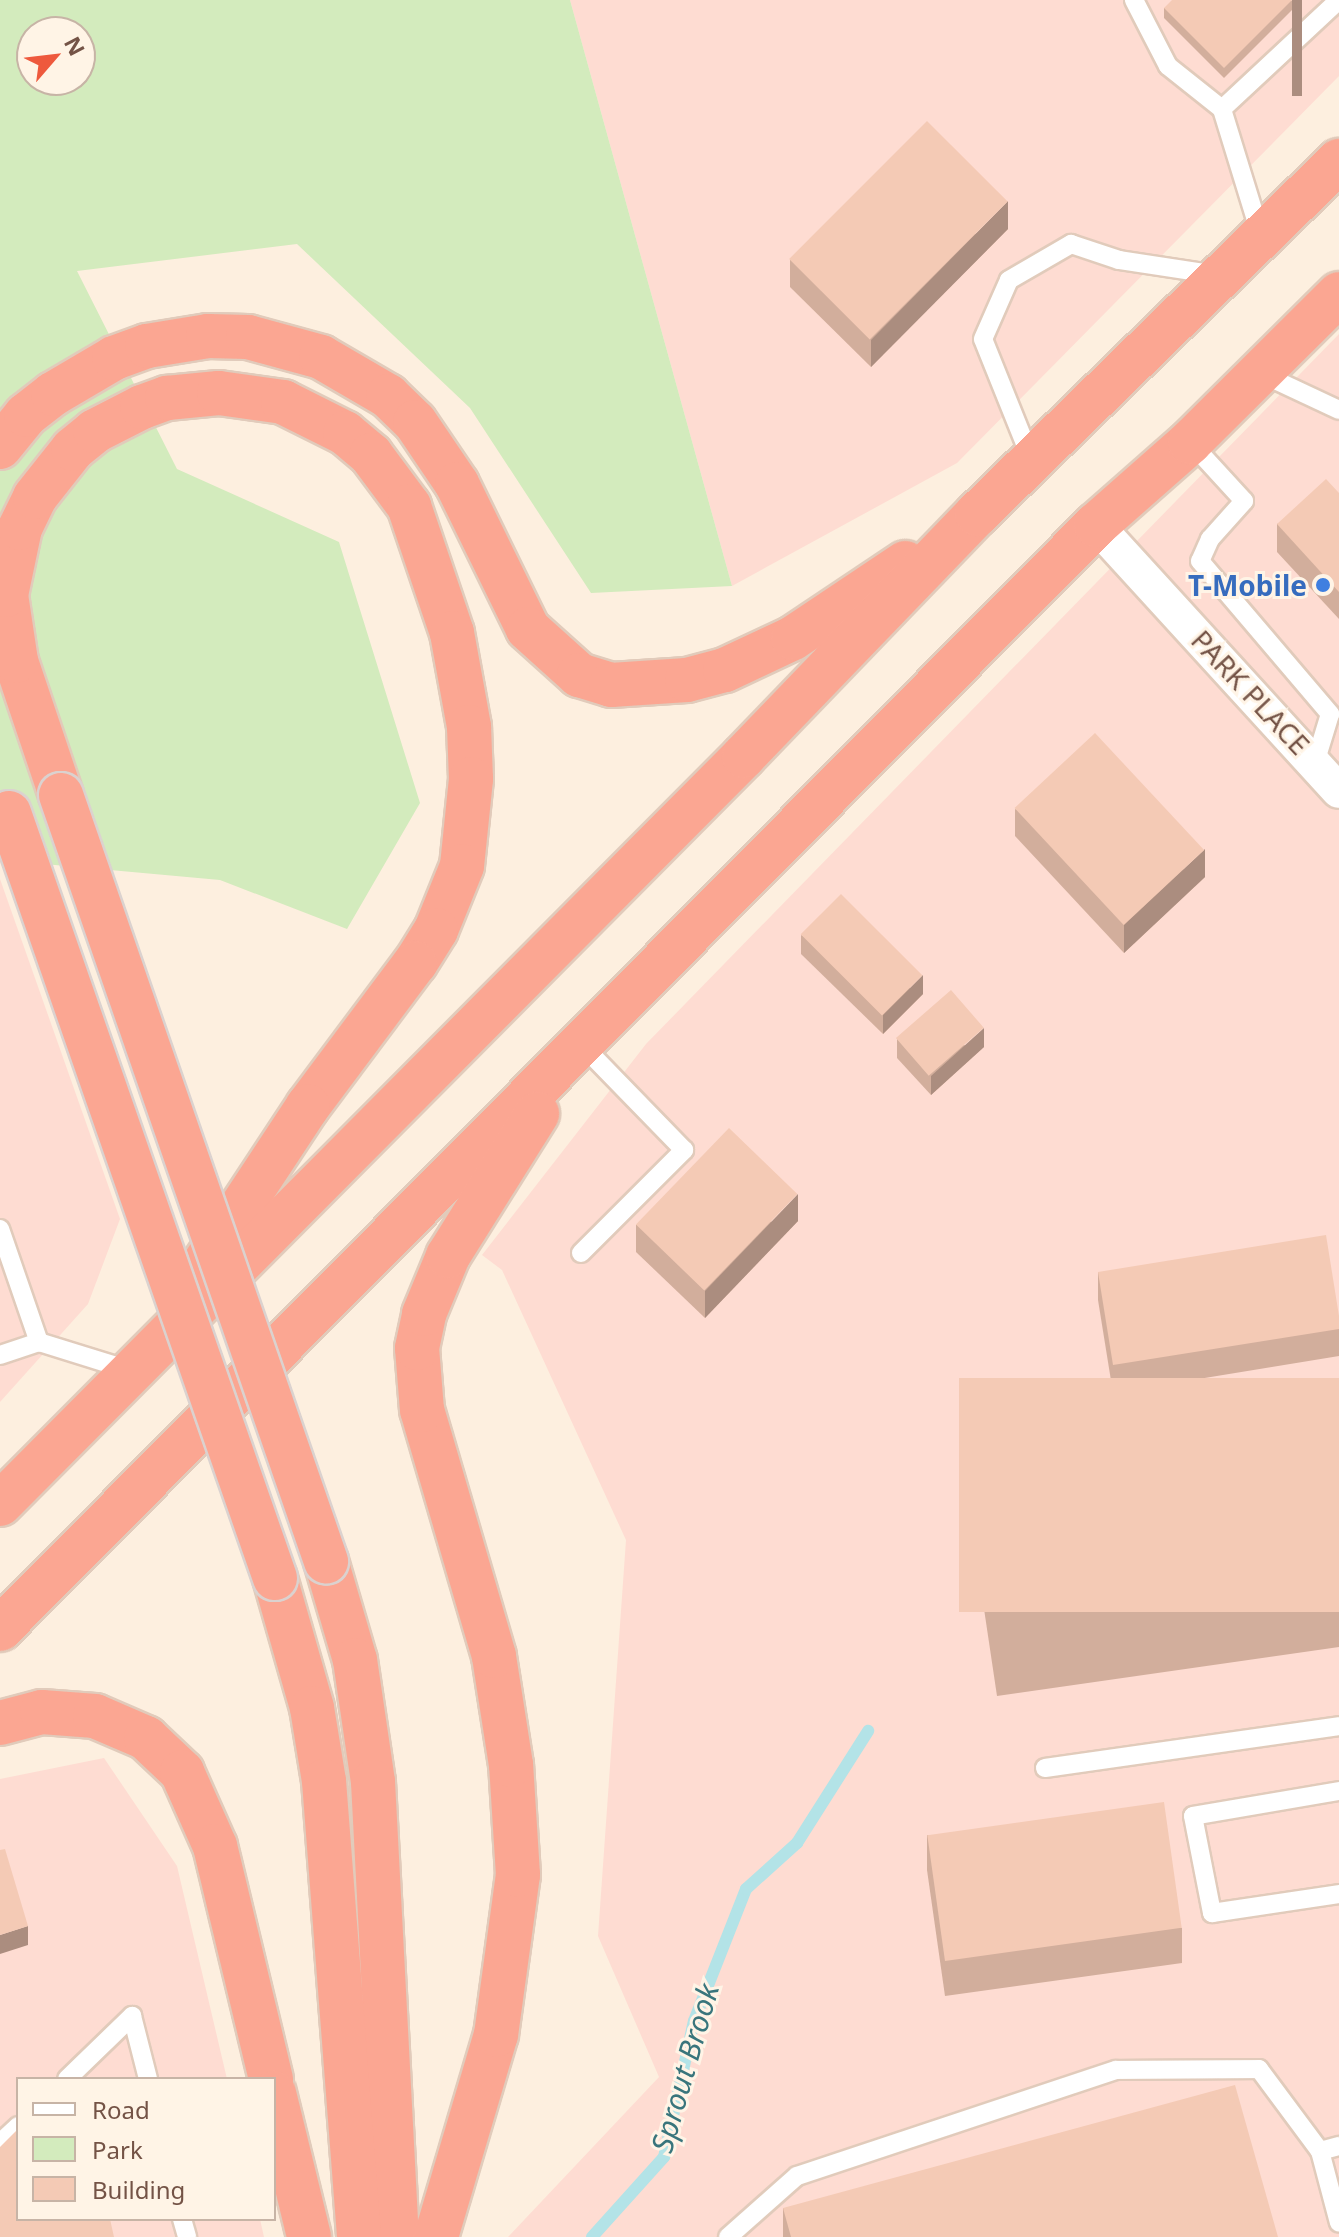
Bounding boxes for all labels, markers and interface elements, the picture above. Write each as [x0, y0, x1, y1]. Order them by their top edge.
north arrow [16, 16, 96, 96]
text: N [58, 31, 93, 61]
place label: T-Mobile [1188, 568, 1307, 602]
marker: T-Mobile [1314, 576, 1332, 594]
street label: PARK PLACE [1185, 623, 1317, 761]
water label: Sprout Brook [644, 1979, 726, 2157]
legend [16, 2077, 276, 2221]
text: Road [92, 2093, 150, 2126]
text: Park [92, 2133, 143, 2166]
text: Building [92, 2173, 185, 2206]

